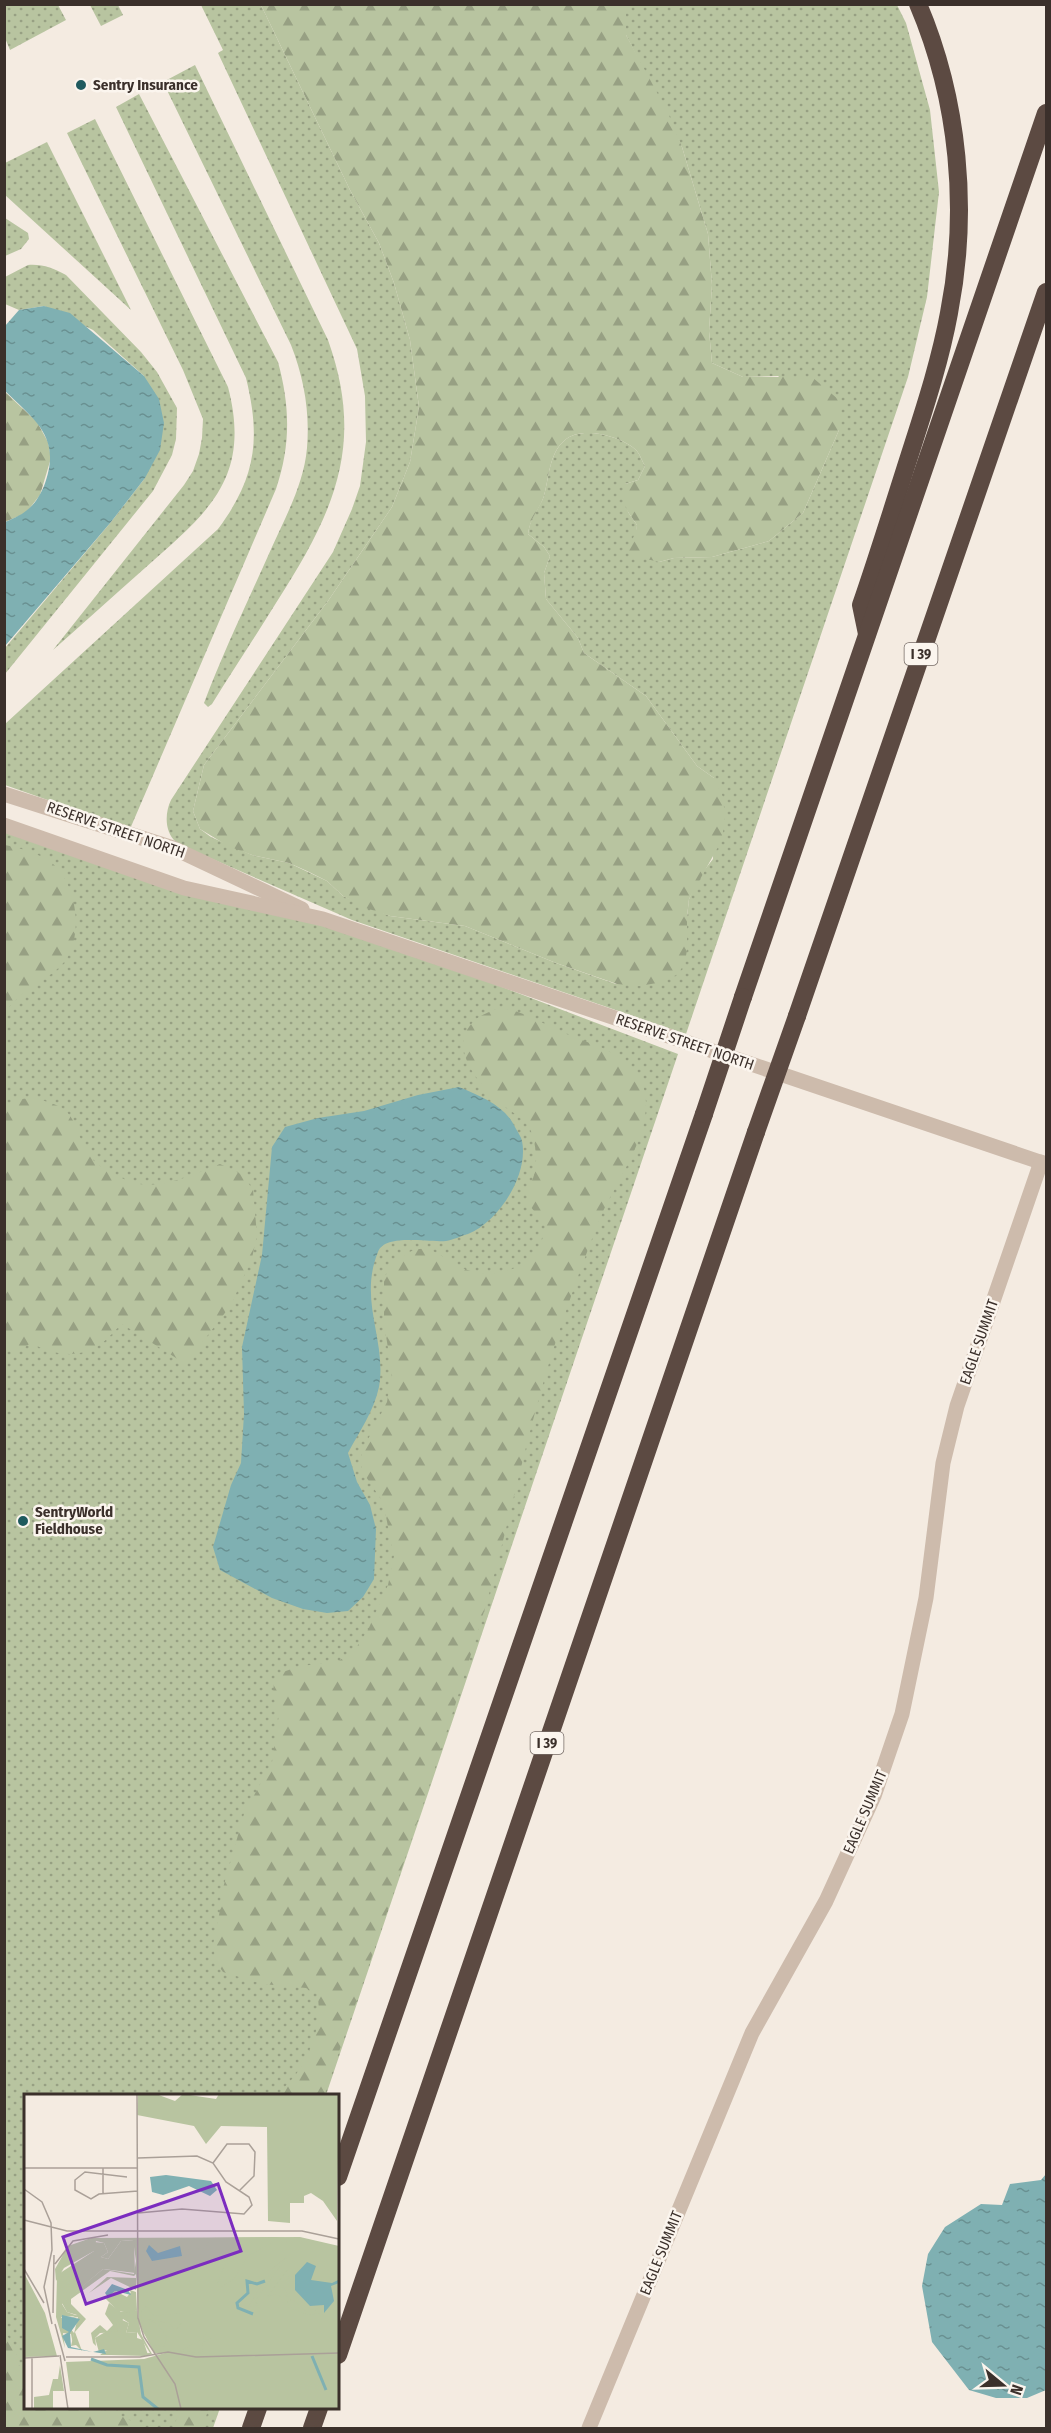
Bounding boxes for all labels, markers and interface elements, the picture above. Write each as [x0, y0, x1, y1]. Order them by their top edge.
place label: Sentry Insurance [93, 76, 198, 94]
marker: Sentry Insurance [74, 78, 88, 92]
road number: I 39 [904, 643, 938, 665]
street label: RESERVE STREET NORTH [45, 798, 187, 862]
street label: RESERVE STREET NORTH [614, 1010, 756, 1074]
street label: EAGLE SUMMIT [956, 1297, 1002, 1387]
place label: SentryWorld Fieldhouse [35, 1503, 113, 1538]
marker: SentryWorld Fieldhouse [16, 1514, 30, 1528]
road number: I 39 [530, 1732, 564, 1754]
street label: EAGLE SUMMIT [839, 1767, 891, 1857]
inset map [24, 2094, 339, 2409]
street label: EAGLE SUMMIT [636, 2208, 686, 2298]
north arrow [973, 2355, 1033, 2415]
text: N [1006, 2382, 1027, 2397]

